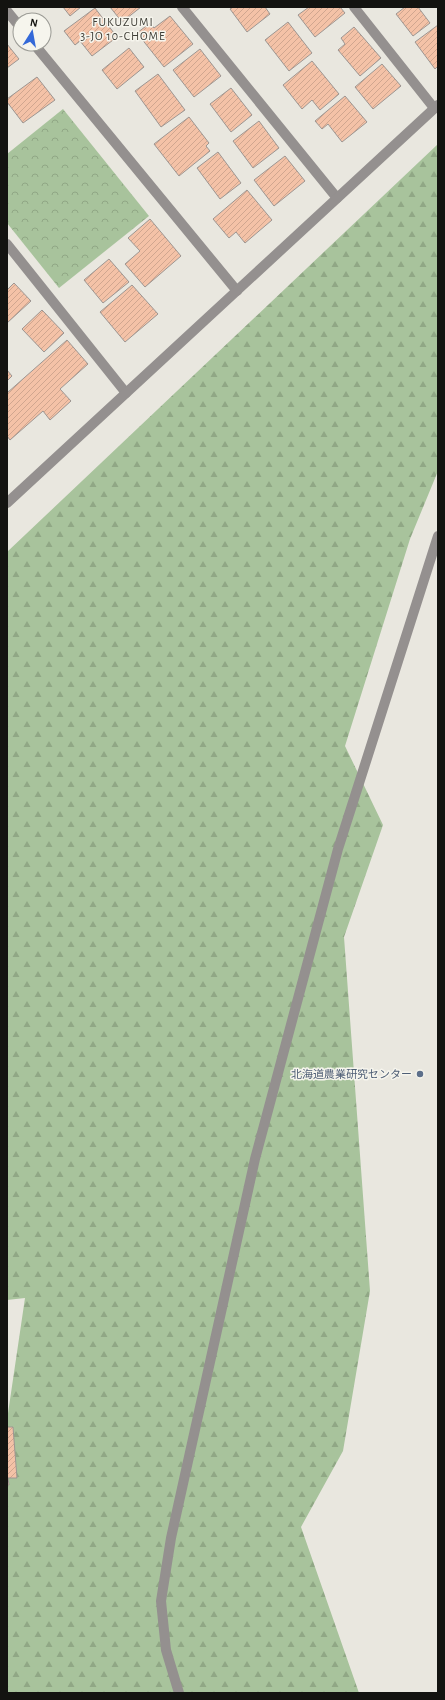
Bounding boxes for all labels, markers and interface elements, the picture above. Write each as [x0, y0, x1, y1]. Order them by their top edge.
north arrow [12, 12, 52, 52]
district label: FUKUZUMI 3-JO 10-CHOME [80, 16, 166, 42]
text: N [29, 17, 39, 29]
place label: 北海道農業研究センター [291, 1068, 412, 1080]
marker: 北海道農業研究センター [415, 1069, 425, 1079]

